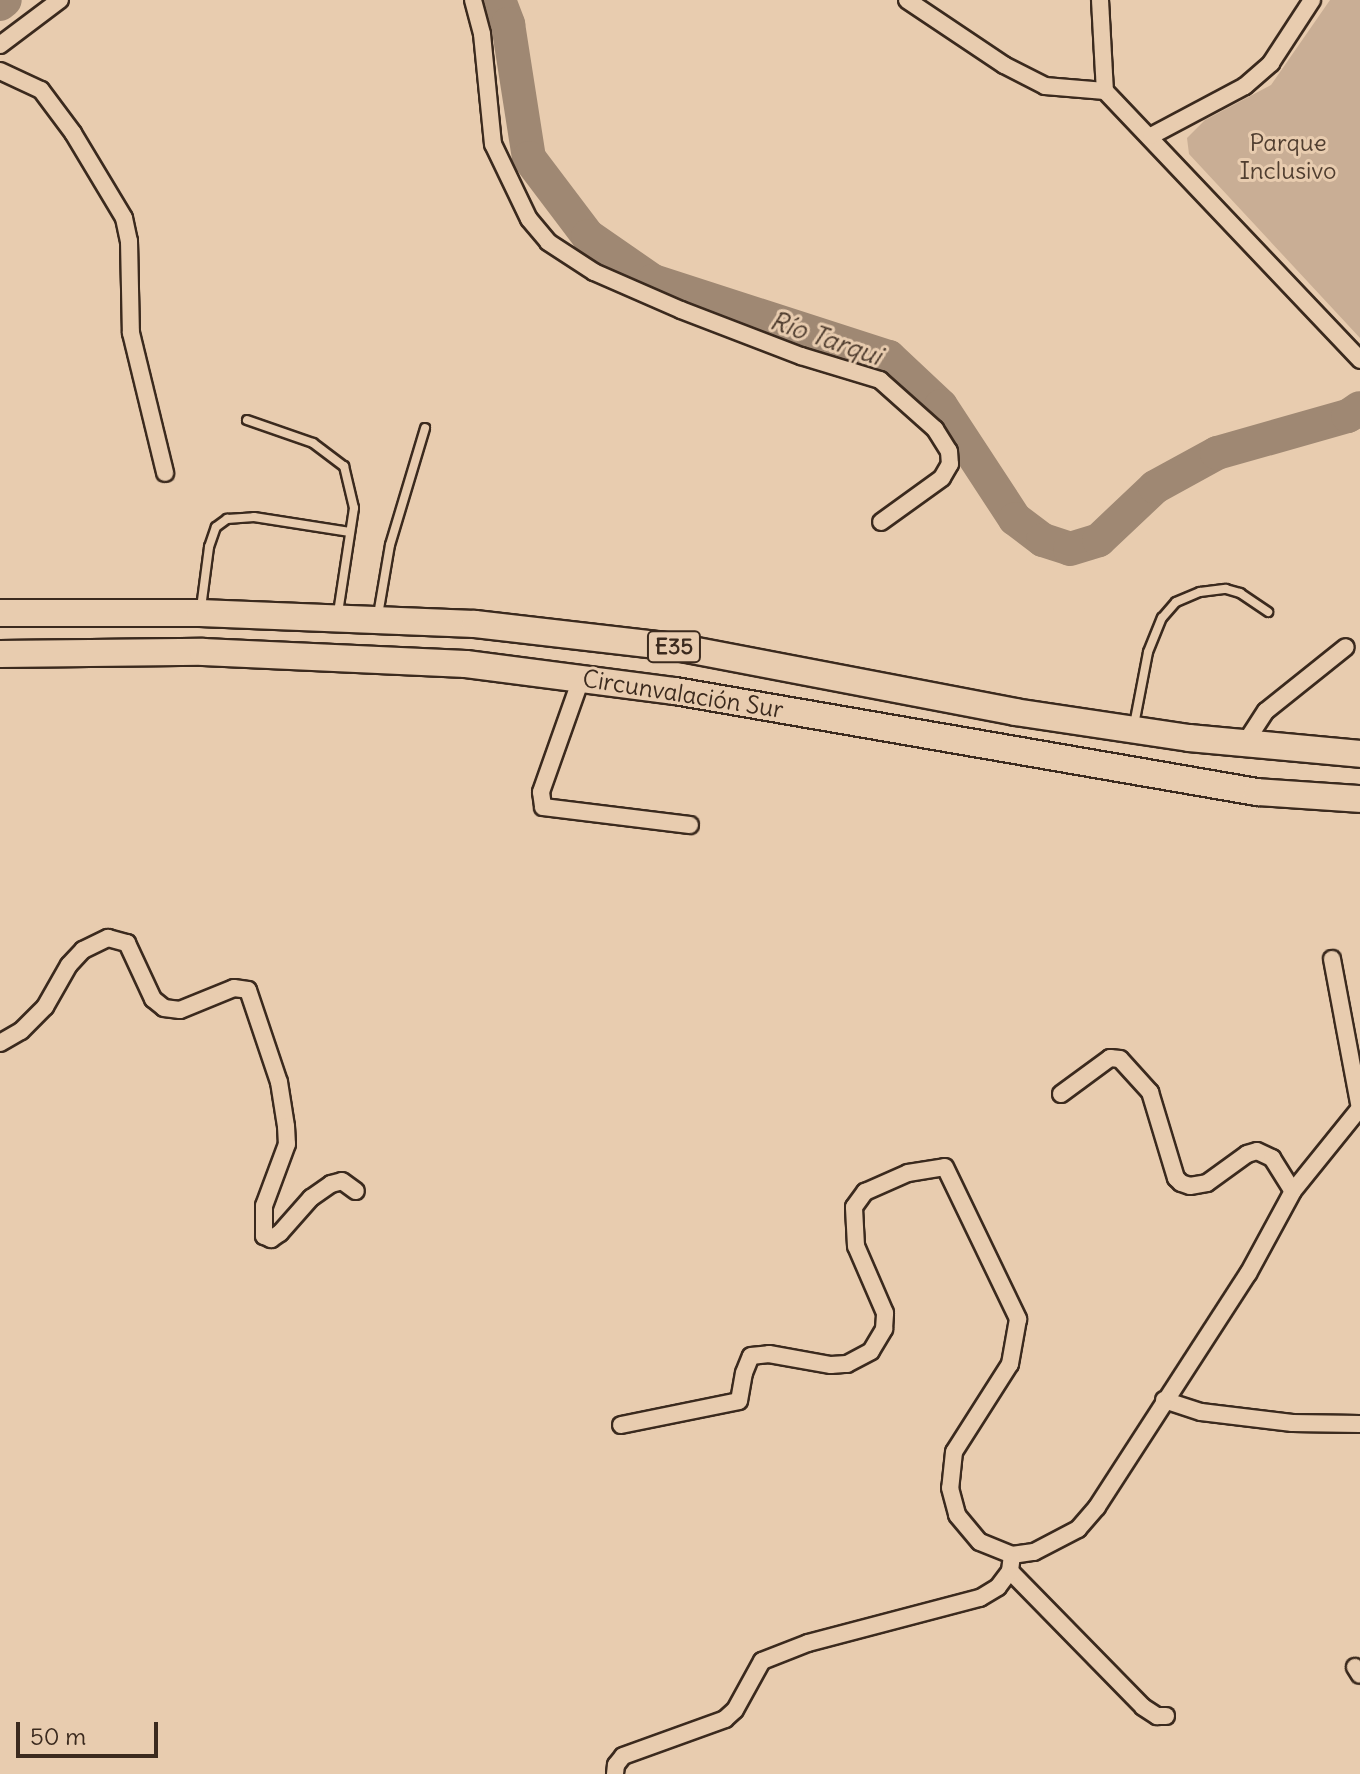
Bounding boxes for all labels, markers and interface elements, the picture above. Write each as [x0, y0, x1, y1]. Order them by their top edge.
park label: Parque Inclusivo [1239, 129, 1337, 185]
water label: Río Tarqui [766, 304, 886, 372]
road number: E35 [646, 629, 702, 665]
street label: Circunvalación Sur [581, 664, 785, 724]
scale bar [20, 1706, 162, 1756]
text: 50 m [30, 1721, 86, 1751]

